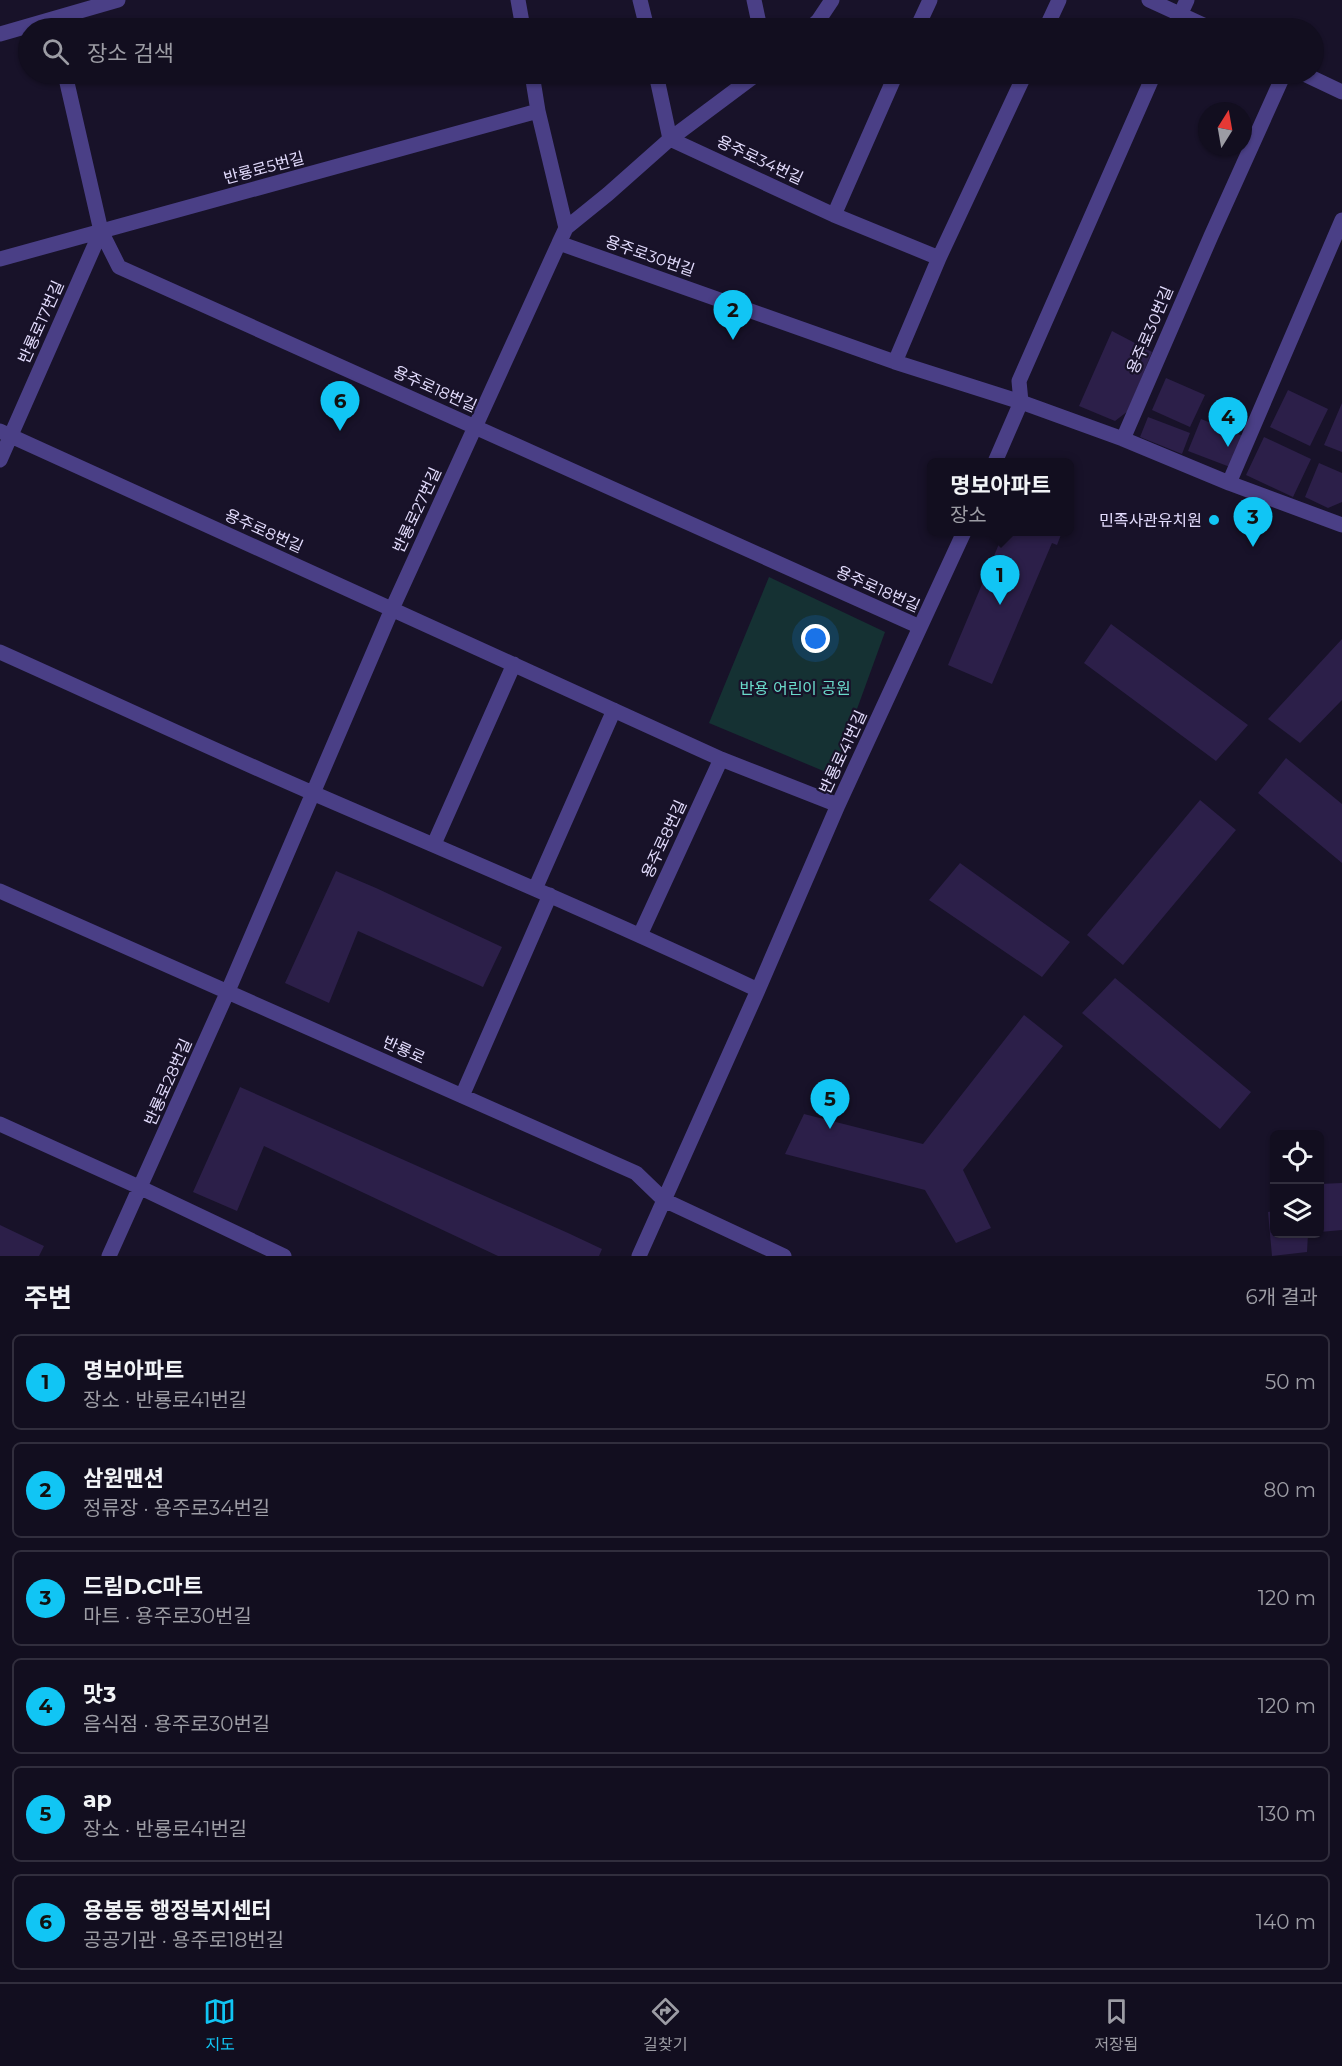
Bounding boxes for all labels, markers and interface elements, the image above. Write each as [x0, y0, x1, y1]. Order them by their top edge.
search box [18, 18, 1324, 84]
icon: search [39, 35, 72, 68]
text: 장소 검색 [87, 40, 174, 67]
north arrow [1198, 102, 1252, 156]
street label: 용주로34번길 [714, 132, 806, 188]
street label: 반룡로5번길 [222, 148, 306, 188]
street label: 용주로30번길 [603, 232, 697, 280]
street label: 반룡로17번길 [14, 278, 68, 366]
street label: 용주로30번길 [1123, 283, 1177, 377]
pin: 2 [714, 290, 752, 340]
street label: 용주로18번길 [390, 362, 480, 416]
pin: 6 [320, 382, 360, 431]
pin: 4 [1208, 398, 1248, 447]
popup [927, 458, 1074, 536]
street label: 반룡로27번길 [389, 464, 445, 556]
text: 명보아파트 [950, 472, 1051, 499]
pin: 3 [1234, 498, 1272, 547]
text: 장소 [950, 503, 987, 527]
street label: 용주로8번길 [222, 505, 306, 557]
place label: 민족사관유치원 [1099, 511, 1202, 530]
marker: 민족사관유치원 [1207, 513, 1221, 527]
pin: 1 [980, 556, 1020, 605]
street label: 용주로18번길 [833, 562, 923, 616]
your location [801, 624, 830, 653]
park label: 반용 어린이 공원 [739, 679, 851, 698]
street label: 반룡로41번길 [815, 707, 871, 797]
street label: 용주로8번길 [638, 797, 690, 881]
street label: 반룡로 [380, 1032, 428, 1068]
street label: 반룡로28번길 [140, 1036, 196, 1128]
pin: 5 [810, 1080, 850, 1129]
map controls [1270, 1130, 1324, 1238]
button: locate [1270, 1130, 1324, 1184]
button: layers [1270, 1184, 1324, 1238]
text: 주변 [24, 1282, 72, 1314]
text: 6개 결과 [1245, 1285, 1318, 1309]
text: 명보아파트 [83, 1357, 184, 1384]
text: 1 [42, 1370, 49, 1394]
text: 50 m [1265, 1370, 1316, 1394]
text: 장소 · 반룡로41번길 [83, 1388, 247, 1412]
text: 삼원맨션 [83, 1465, 164, 1492]
text: 2 [40, 1478, 51, 1502]
text: 80 m [1264, 1478, 1316, 1502]
text: 정류장 · 용주로34번길 [83, 1496, 270, 1520]
text: 드림D.C마트 [83, 1573, 203, 1600]
text: 3 [40, 1586, 51, 1610]
text: 120 m [1258, 1586, 1316, 1610]
text: 마트 · 용주로30번길 [83, 1604, 252, 1628]
text: 맛3 [83, 1681, 116, 1708]
text: 4 [39, 1694, 52, 1718]
text: 120 m [1258, 1694, 1316, 1718]
text: 음식점 · 용주로30번길 [83, 1712, 270, 1736]
text: ap [83, 1786, 112, 1813]
text: 5 [40, 1802, 51, 1826]
text: 130 m [1258, 1802, 1316, 1826]
text: 장소 · 반룡로41번길 [83, 1817, 247, 1841]
text: 용봉동 행정복지센터 [83, 1897, 271, 1924]
text: 6 [39, 1910, 52, 1934]
text: 140 m [1256, 1910, 1316, 1934]
text: 공공기관 · 용주로18번길 [83, 1928, 284, 1952]
tab: 지도 [203, 1995, 236, 2055]
tab: 길찾기 [643, 1995, 687, 2055]
tab: 저장됨 [1094, 1995, 1139, 2055]

